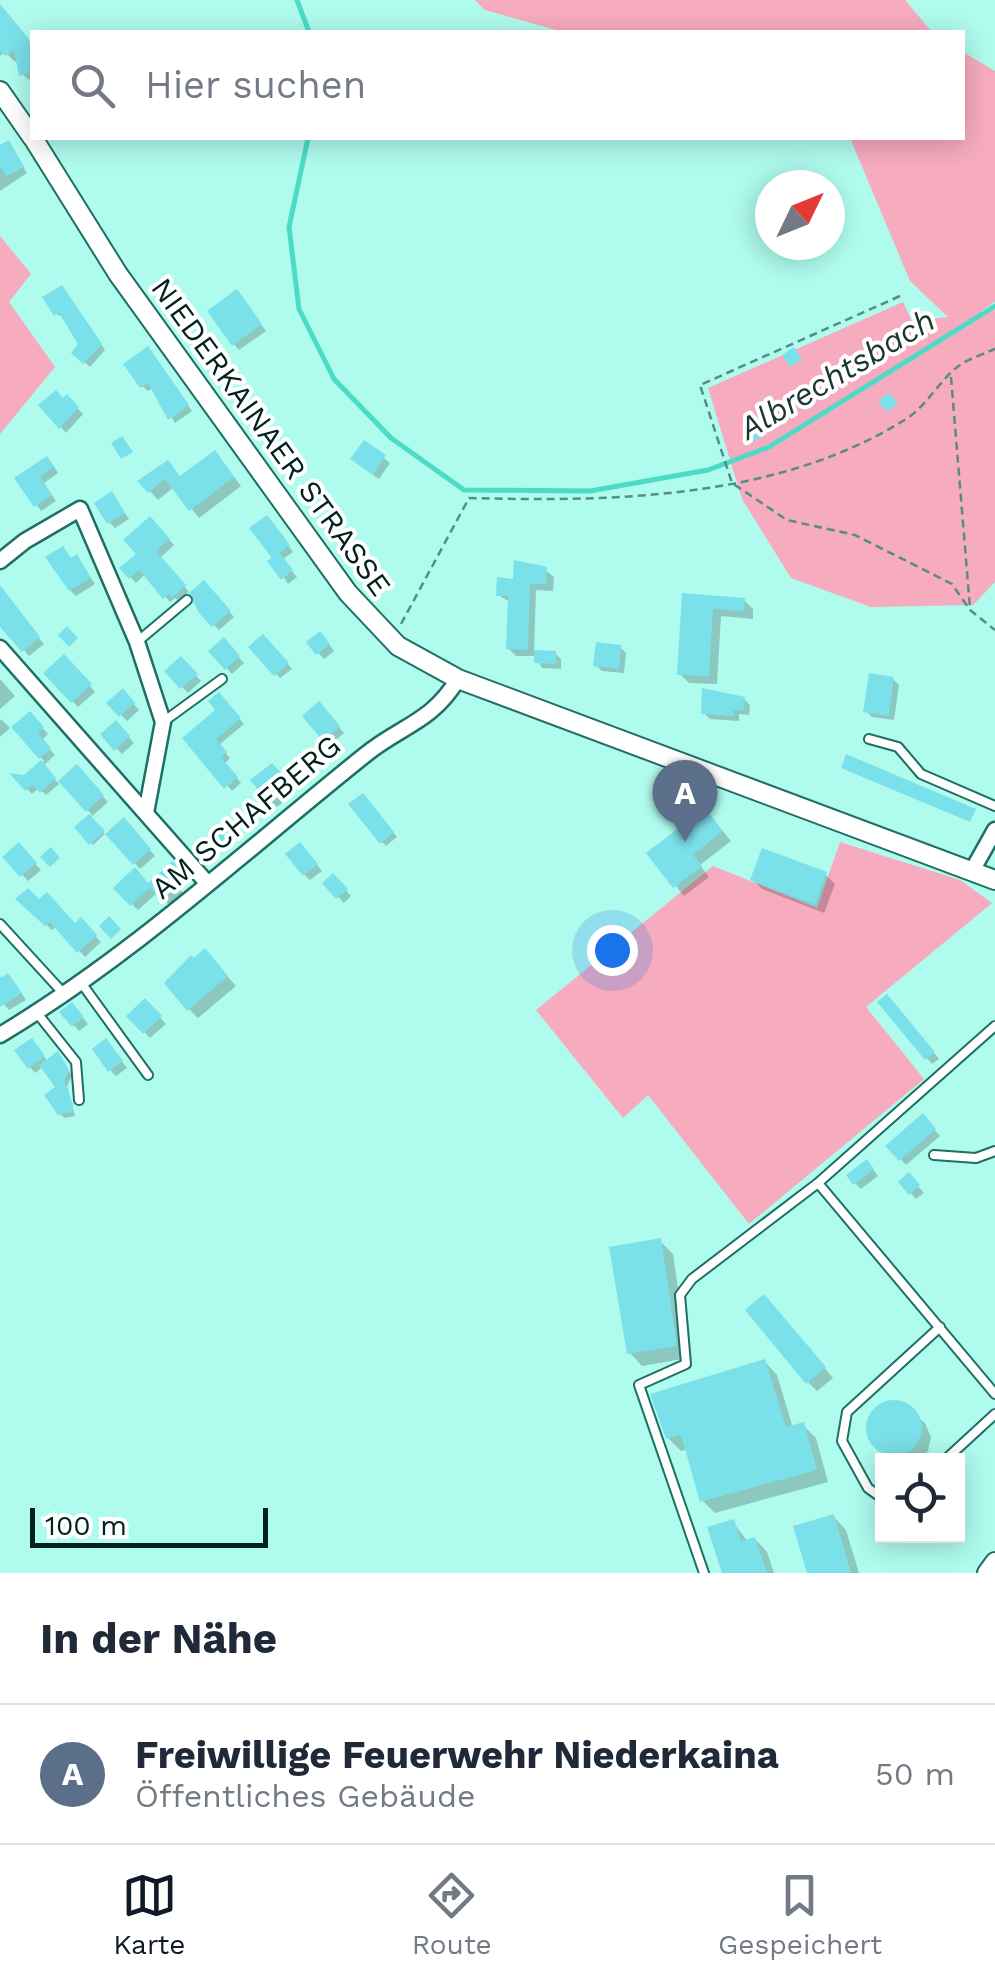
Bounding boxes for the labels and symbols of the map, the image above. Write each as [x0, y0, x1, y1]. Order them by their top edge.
north arrow [755, 170, 845, 260]
street label: NIEDERKAINAER STRASSE [144, 271, 398, 602]
water label: Albrechtsbach [731, 301, 942, 448]
street label: AM SCHAFBERG [144, 727, 347, 906]
pin: A [652, 760, 718, 842]
your location [587, 925, 638, 976]
scale bar [30, 1503, 268, 1548]

